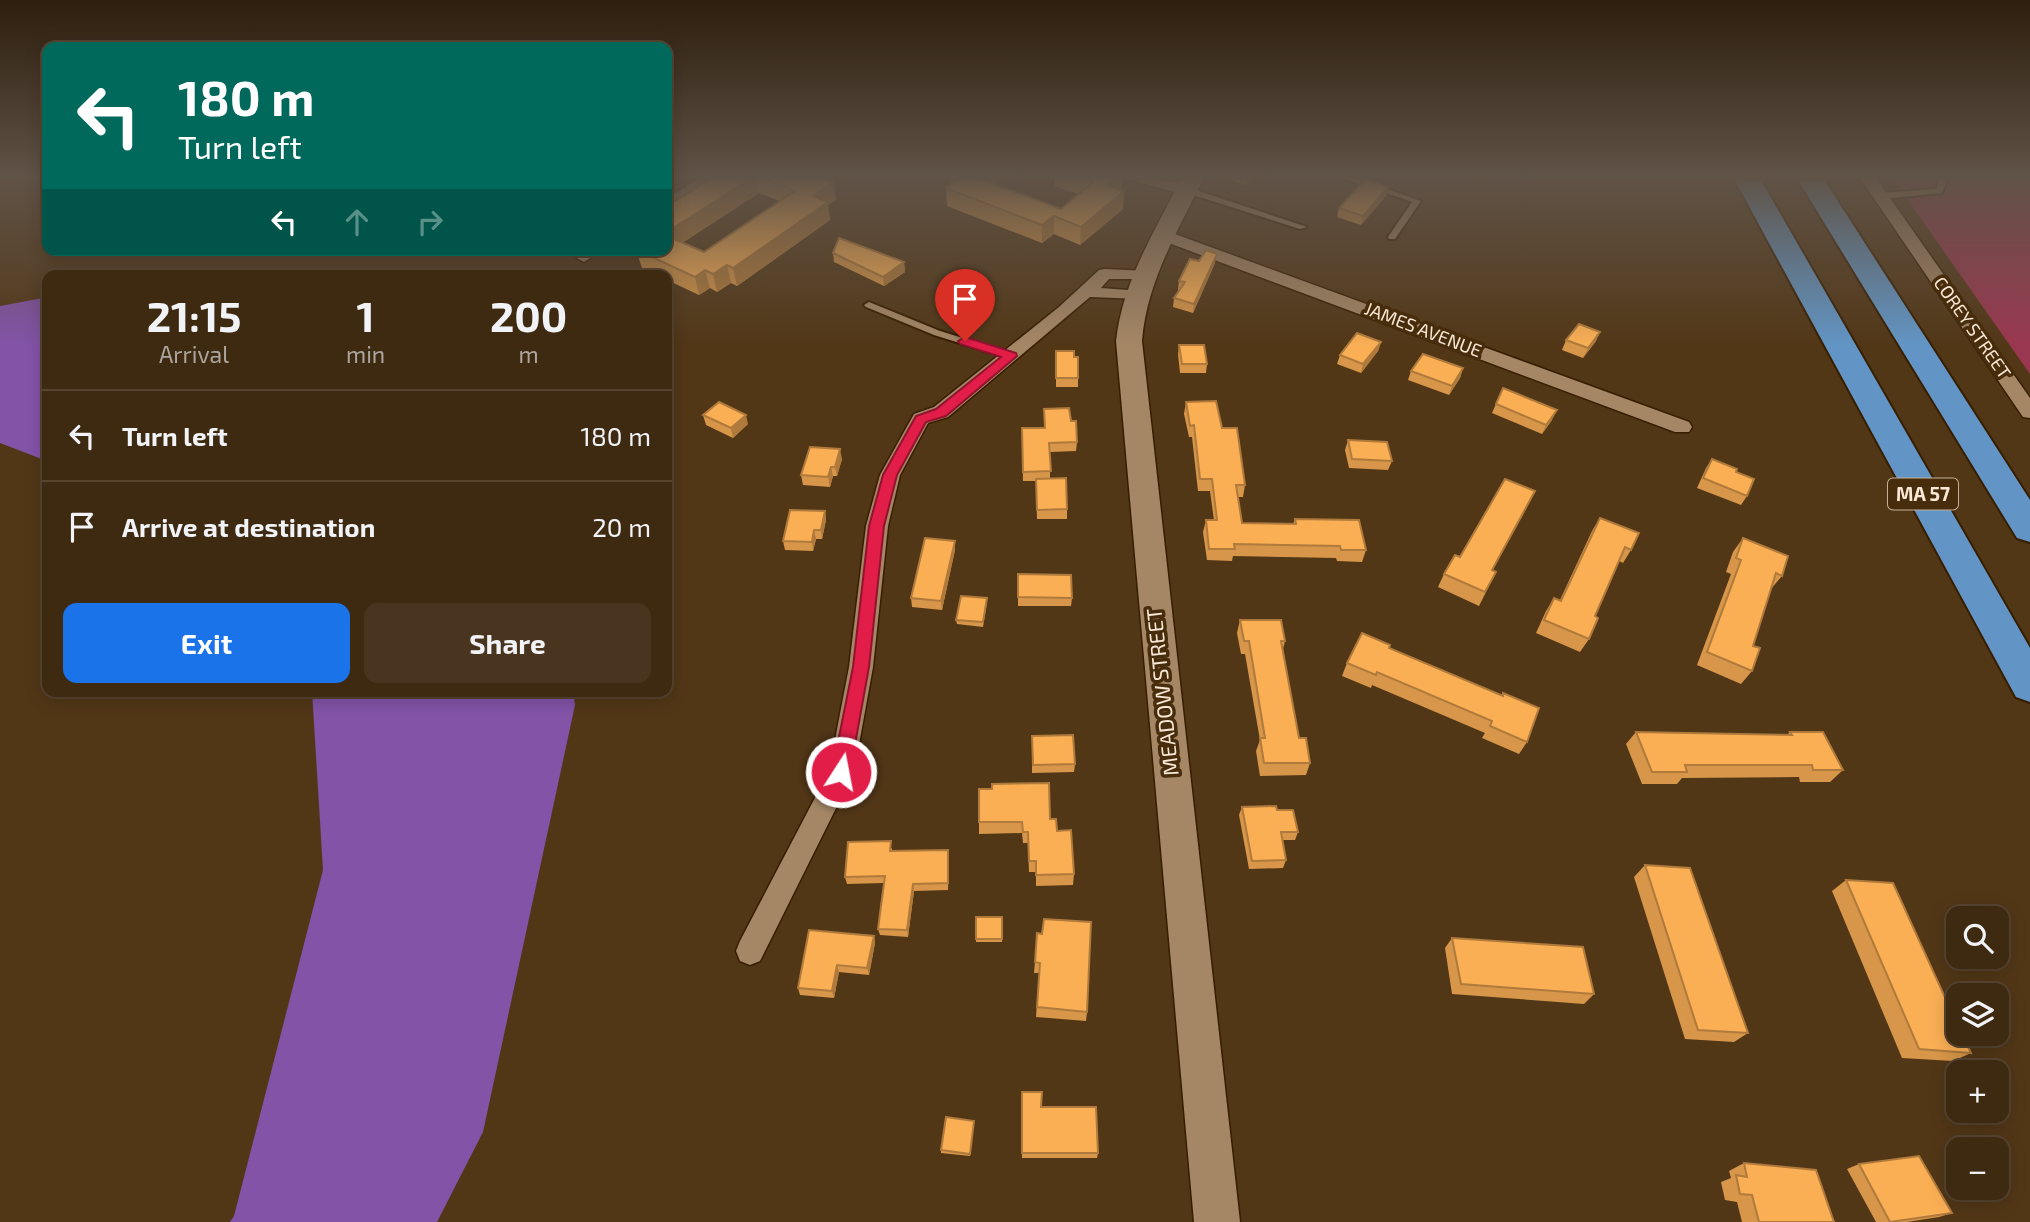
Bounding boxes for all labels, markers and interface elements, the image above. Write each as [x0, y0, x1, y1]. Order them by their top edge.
text: 180 m [178, 67, 314, 126]
icon: left [63, 70, 154, 161]
text: Turn left [178, 127, 302, 165]
icon: left [265, 203, 303, 241]
icon: ahead [338, 203, 376, 241]
icon: right [411, 203, 449, 241]
pin [935, 269, 995, 341]
street label: COREY STREET [1930, 272, 2016, 383]
icon: arrive [946, 280, 984, 318]
text: 21:15 [147, 290, 241, 340]
text: 1 [357, 290, 375, 340]
text: 200 [490, 290, 567, 340]
street label: JAMES AVENUE [1362, 297, 1485, 361]
text: Arrival [159, 340, 229, 368]
text: min [346, 340, 385, 368]
text: m [519, 340, 539, 368]
icon: left [63, 417, 101, 455]
text: Turn left [122, 420, 228, 451]
text: 180 m [581, 420, 651, 451]
road number: MA 57 [1888, 478, 1958, 509]
icon: arrive [63, 508, 101, 546]
text: Arrive at destination [122, 511, 375, 542]
text: 20 m [592, 511, 651, 542]
button: Exit [63, 603, 350, 683]
button: Share [364, 603, 651, 683]
street label: MEADOW STREET [1140, 607, 1183, 777]
position arrow [804, 735, 878, 809]
map controls [1946, 906, 2009, 1200]
button: search [1946, 906, 2009, 969]
button: layers [1946, 983, 2009, 1046]
button: + [1946, 1060, 2009, 1123]
button: − [1946, 1137, 2009, 1200]

